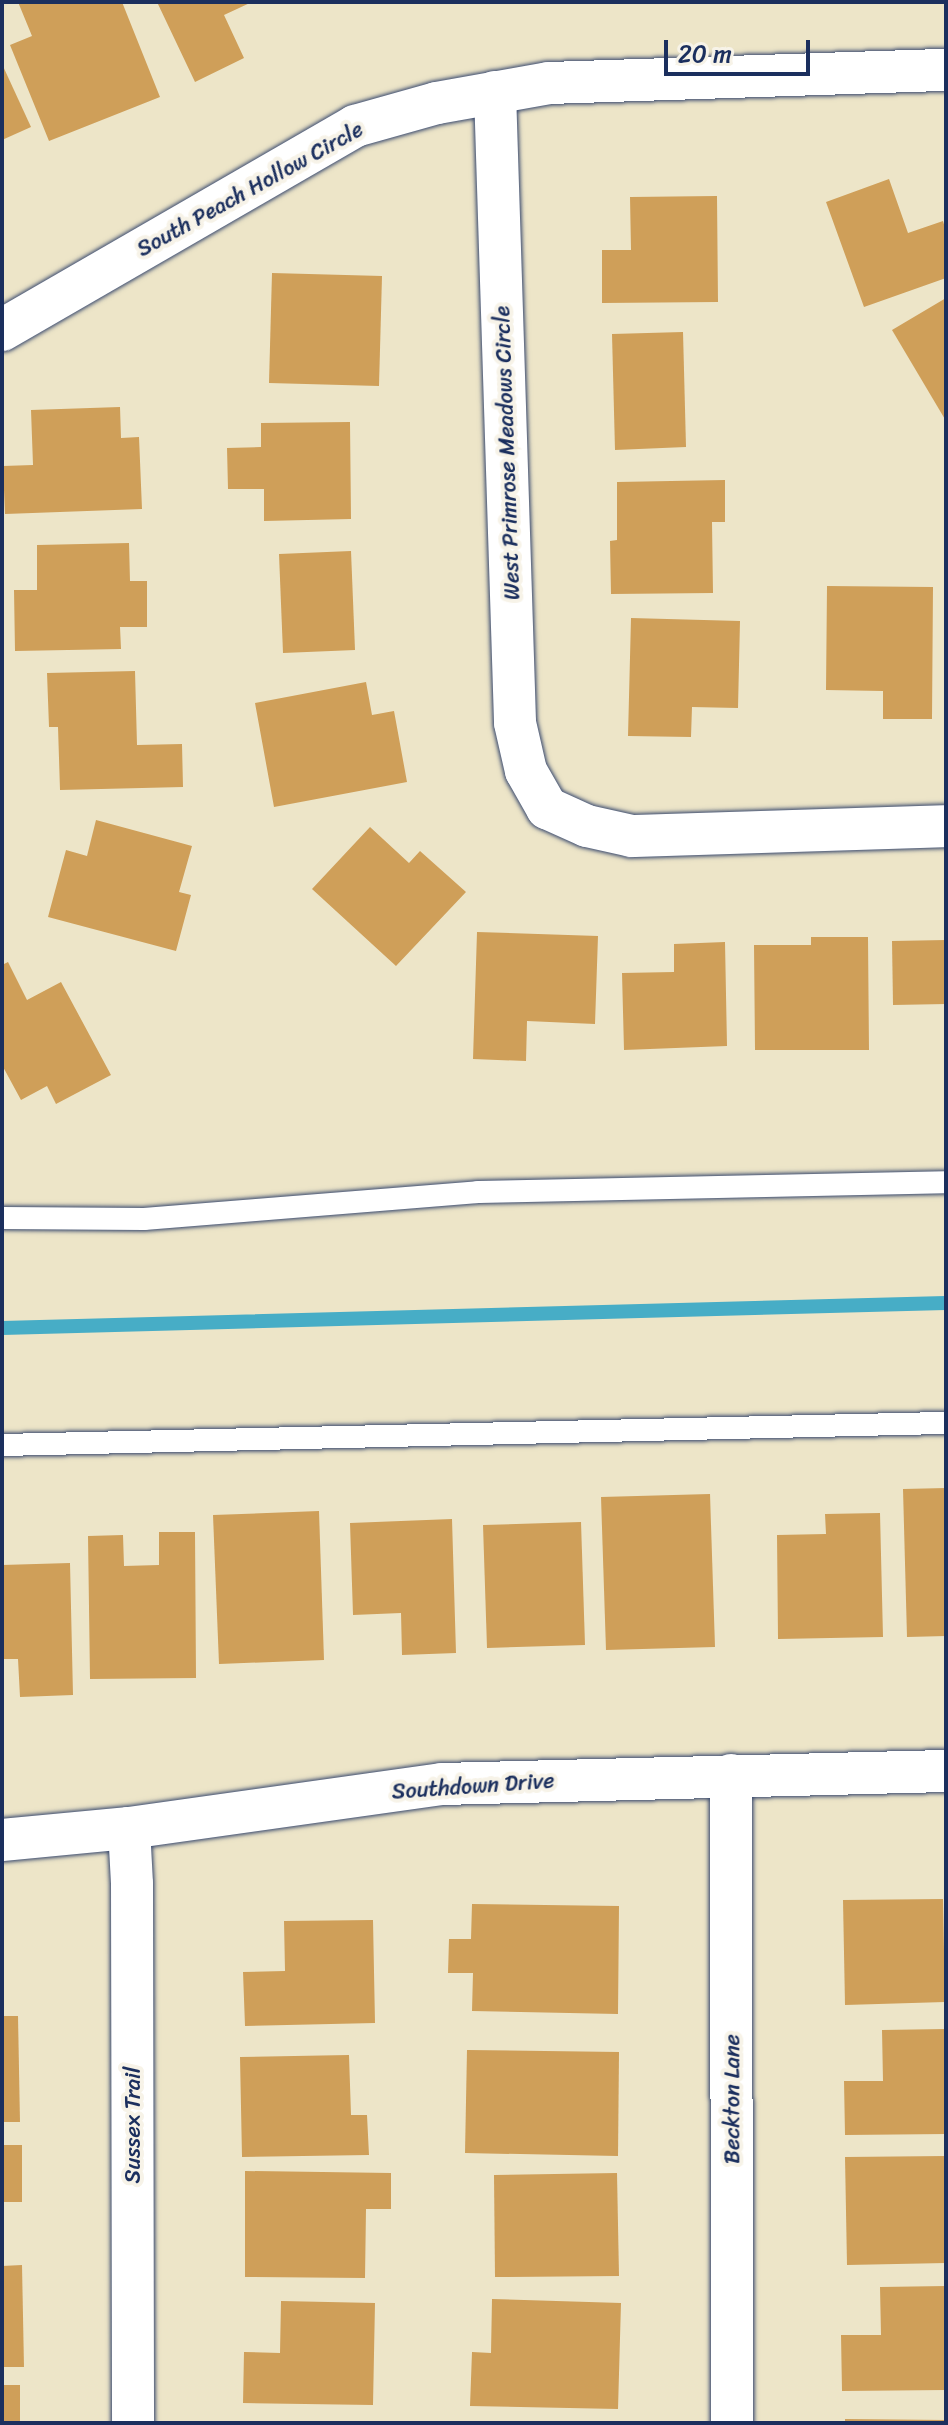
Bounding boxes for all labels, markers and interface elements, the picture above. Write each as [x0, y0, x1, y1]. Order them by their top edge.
scale bar [668, 24, 814, 74]
text: 20 m [678, 33, 732, 75]
street label: South Peach Hollow Circle [131, 115, 369, 263]
street label: West Primrose Meadows Circle [489, 305, 525, 601]
street label: Southdown Drive [391, 1767, 555, 1805]
street label: Beckton Lane [719, 2034, 745, 2164]
street label: Sussex Trail [120, 2067, 146, 2183]

